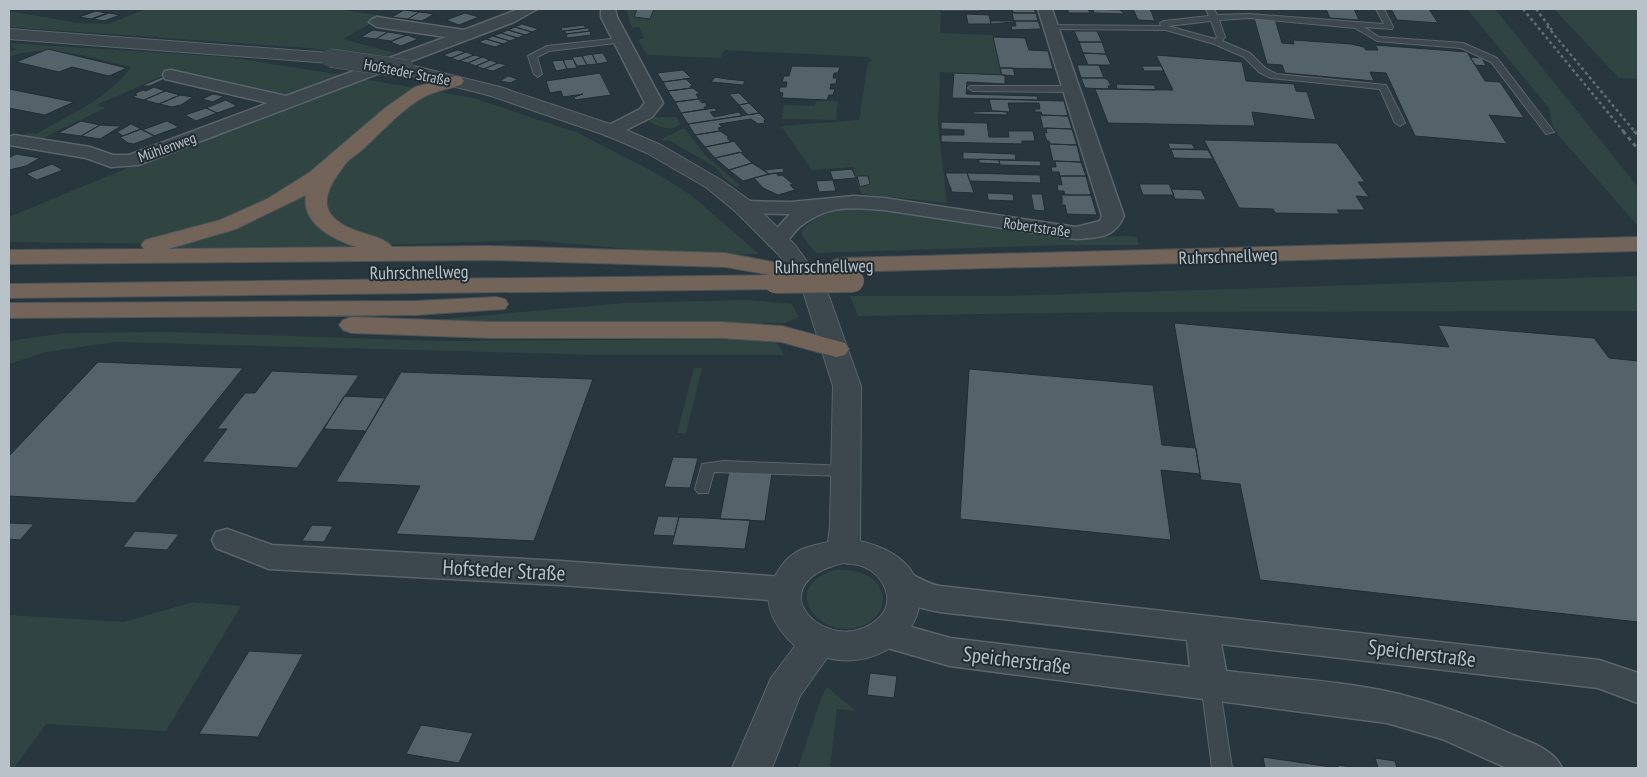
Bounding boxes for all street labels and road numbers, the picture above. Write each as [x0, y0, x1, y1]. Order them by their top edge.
street label: Hofsteder Straße [362, 54, 452, 90]
street label: Mühlenweg [135, 128, 199, 166]
street label: Robertstraße [1002, 213, 1072, 241]
street label: Ruhrschnellweg [1178, 243, 1278, 269]
street label: Ruhrschnellweg [774, 254, 874, 278]
street label: Ruhrschnellweg [369, 260, 469, 284]
street label: Hofsteder Straße [442, 553, 566, 587]
street label: Speicherstraße [1367, 633, 1477, 673]
street label: Speicherstraße [962, 640, 1072, 680]

